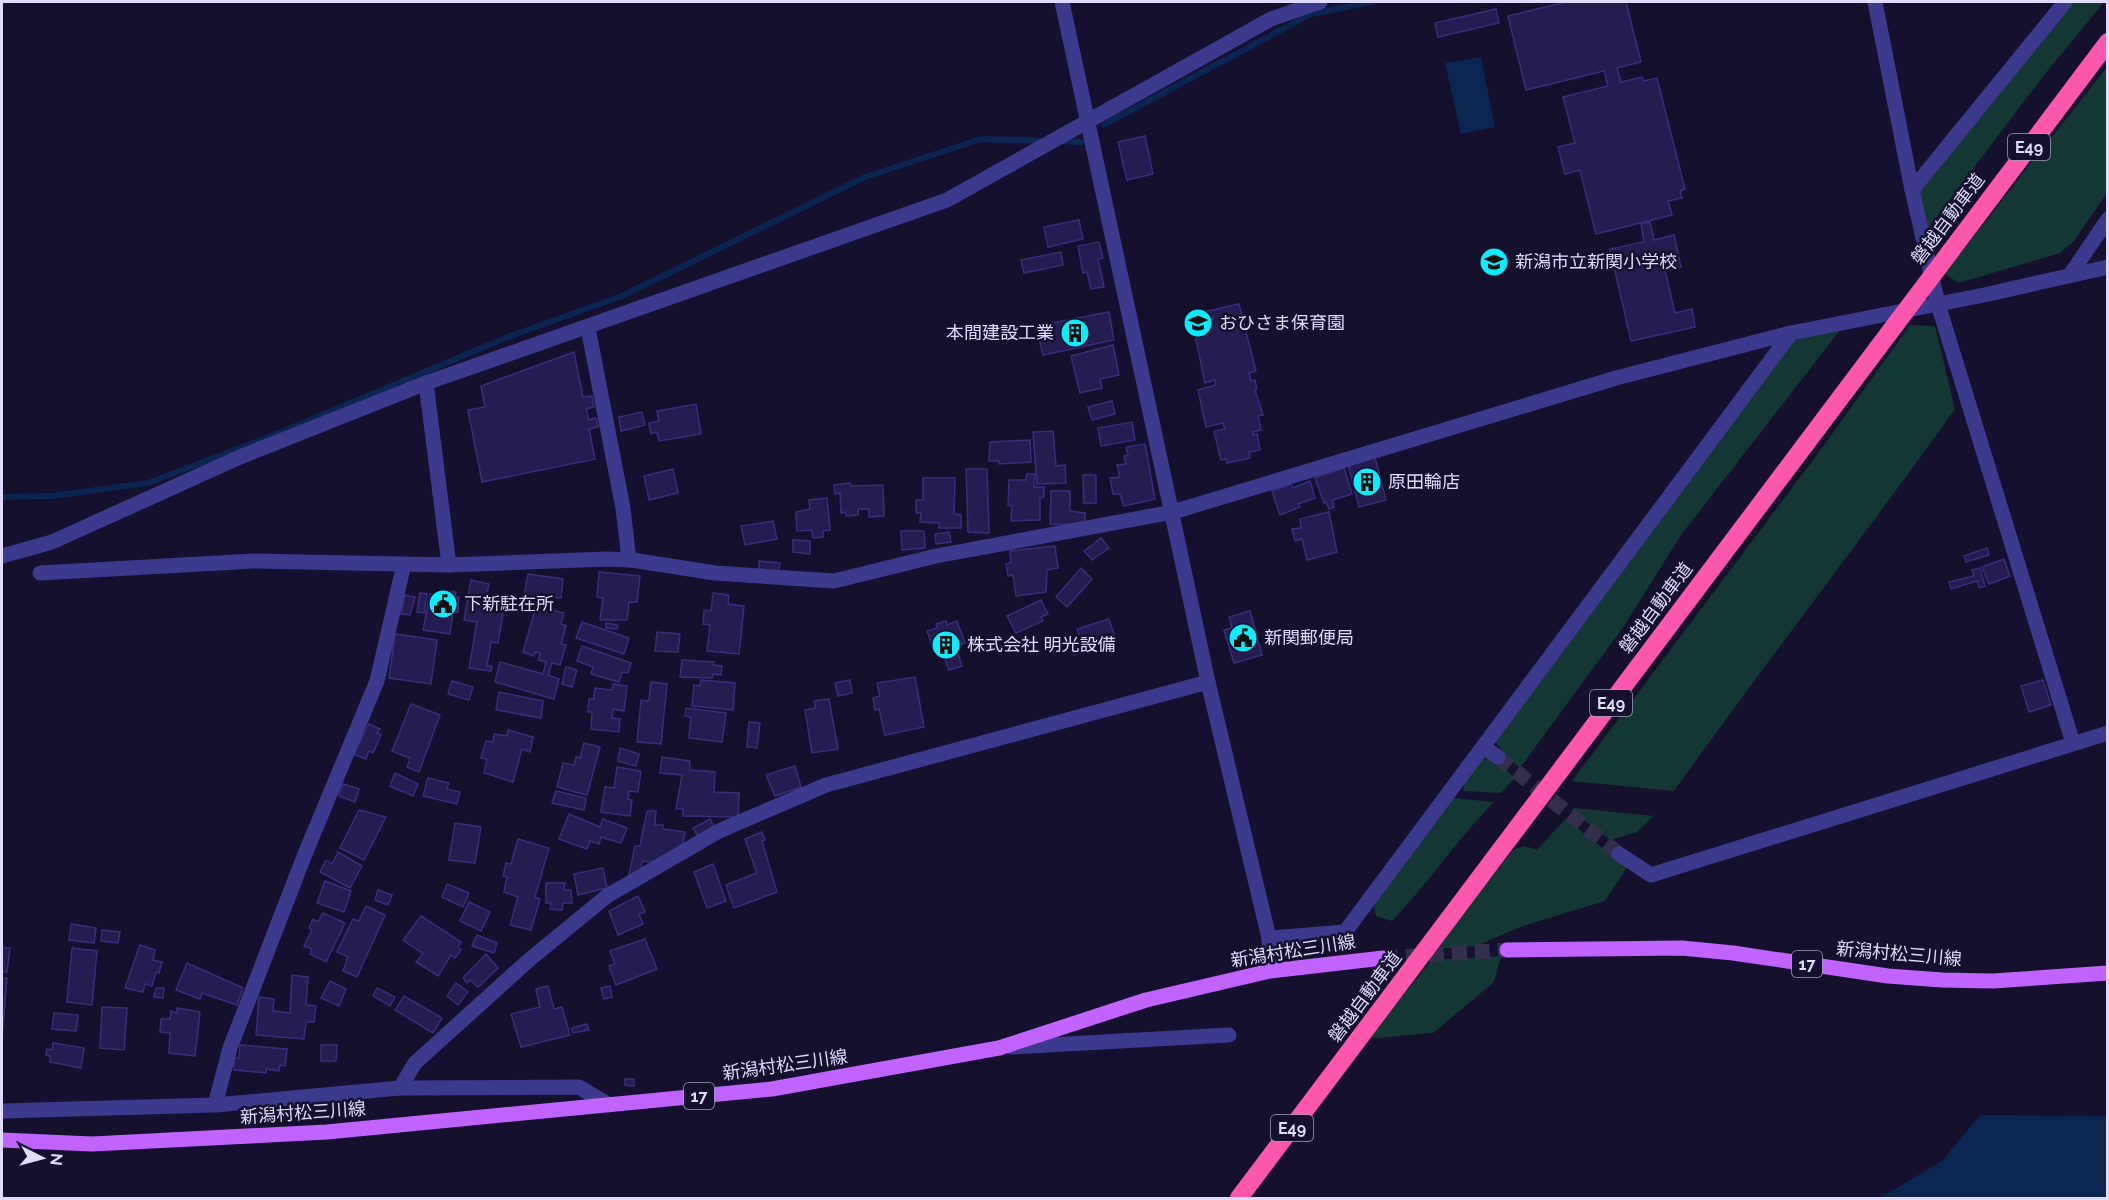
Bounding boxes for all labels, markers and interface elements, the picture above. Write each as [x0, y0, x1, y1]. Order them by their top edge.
road number: E49 [2008, 134, 2050, 160]
street label: 磐越自動車道 [1907, 169, 1988, 268]
school or university icon: 新潟市立新関小学校 [1478, 246, 1510, 278]
place label: 新潟市立新関小学校 [1515, 251, 1677, 272]
school or university icon: おひさま保育園 [1182, 307, 1214, 339]
place label: おひさま保育園 [1219, 312, 1345, 333]
building icon: 本間建設工業 [1059, 317, 1091, 349]
place label: 本間建設工業 [946, 322, 1054, 343]
building icon: 原田輪店 [1351, 466, 1383, 498]
place label: 原田輪店 [1388, 471, 1460, 492]
street label: 磐越自動車道 [1615, 558, 1696, 657]
public building icon: 下新駐在所 [427, 588, 459, 620]
place label: 下新駐在所 [464, 593, 554, 614]
public building icon: 新関郵便局 [1227, 622, 1259, 654]
place label: 新関郵便局 [1264, 627, 1354, 648]
building icon: 株式会社 明光設備 [930, 629, 962, 661]
place label: 株式会社 明光設備 [967, 634, 1116, 655]
road number: E49 [1590, 690, 1632, 716]
street label: 新潟村松三川線 [1229, 930, 1357, 971]
street label: 新潟村松三川線 [1835, 938, 1963, 969]
street label: 磐越自動車道 [1324, 947, 1405, 1046]
road number: 17 [1792, 951, 1822, 977]
street label: 新潟村松三川線 [721, 1045, 849, 1084]
road number: 17 [684, 1083, 714, 1109]
street label: 新潟村松三川線 [239, 1098, 367, 1127]
road number: E49 [1271, 1115, 1313, 1141]
north arrow [12, 1128, 72, 1188]
text: N [46, 1152, 67, 1167]

